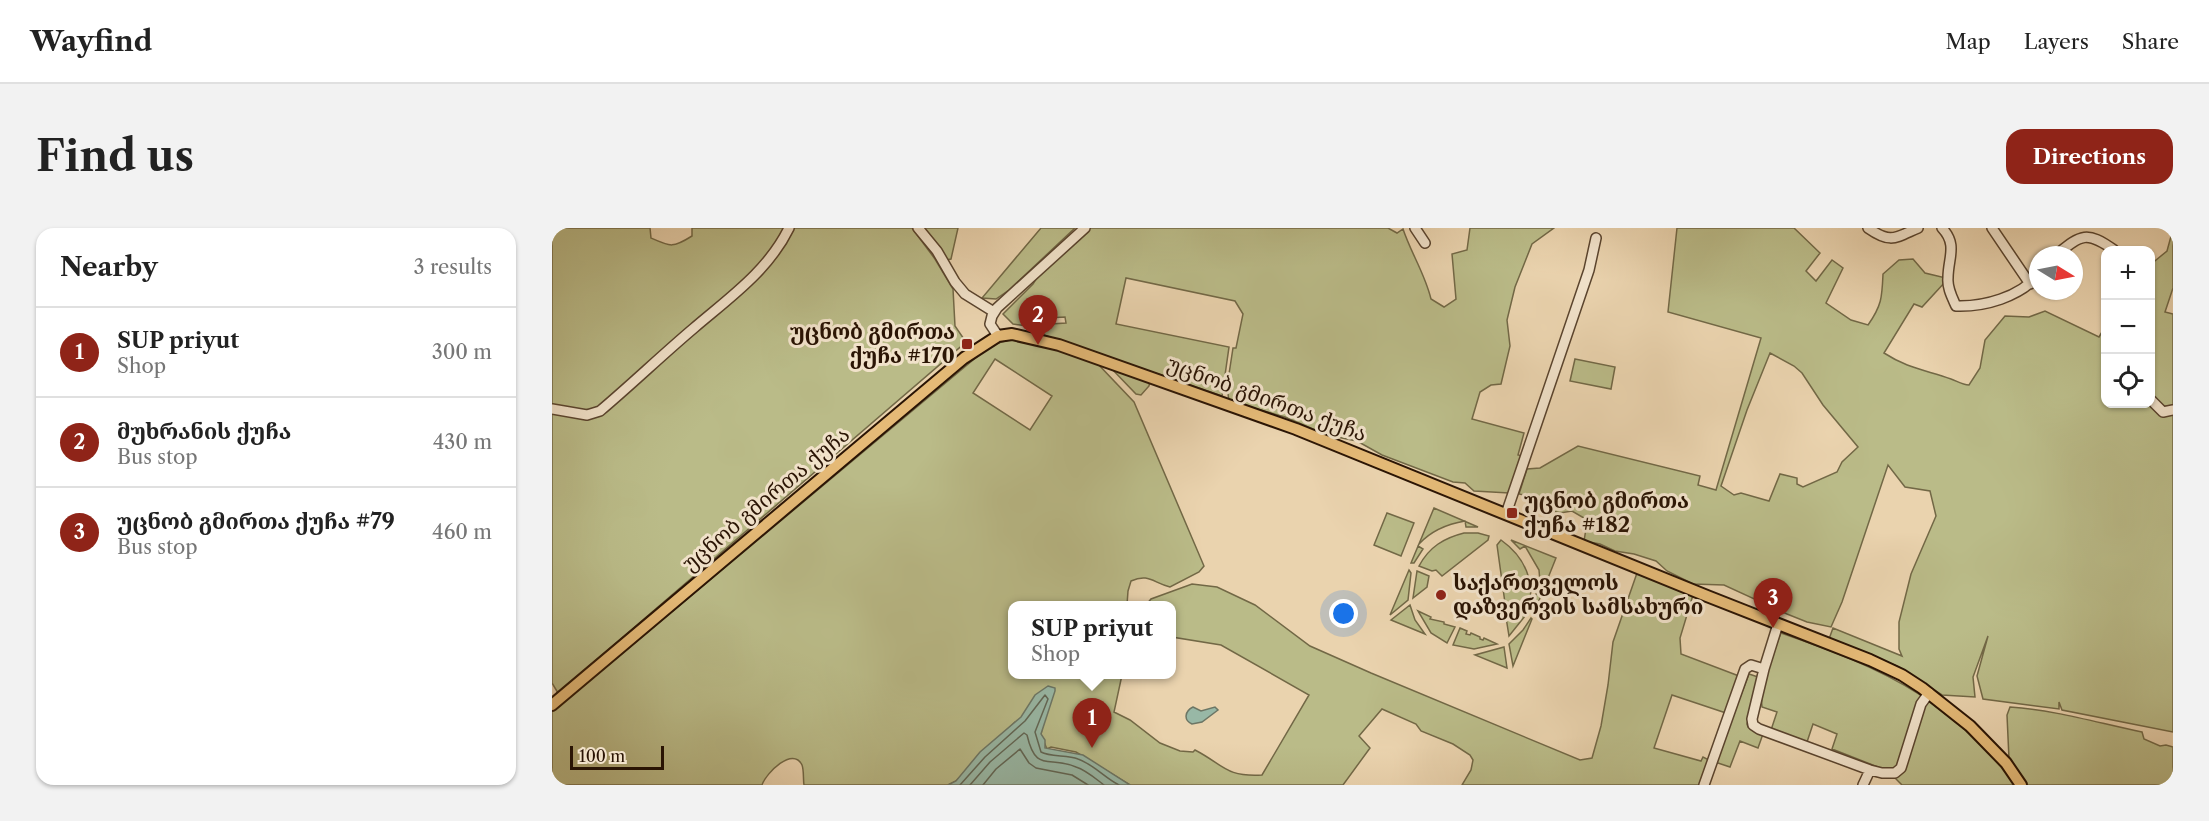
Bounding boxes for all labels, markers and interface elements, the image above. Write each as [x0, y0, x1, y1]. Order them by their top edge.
text: Wayfind [30, 24, 152, 58]
text: Map [1946, 29, 1991, 54]
text: Layers [2024, 29, 2089, 54]
text: Share [2122, 29, 2179, 54]
button: Directions [2006, 129, 2173, 184]
text: Find us [36, 130, 194, 182]
north arrow [2029, 246, 2083, 300]
map controls [2101, 246, 2155, 408]
button: + [2101, 246, 2155, 300]
text: Nearby [60, 251, 158, 283]
text: 3 results [414, 255, 492, 279]
pin: 2 [1018, 296, 1058, 345]
button: − [2101, 300, 2155, 354]
place label: უცნობ გმირთა ქუჩა #170 [790, 319, 955, 369]
text: SUP priyut [117, 327, 239, 354]
marker: უცნობ გმირთა ქუჩა #170 [960, 337, 974, 351]
text: 1 [75, 340, 84, 364]
text: 300 m [432, 340, 492, 364]
street label: უცნობ გმირთა ქუჩა [1164, 351, 1370, 447]
text: Shop [117, 354, 166, 378]
button: locate [2101, 354, 2155, 408]
text: მუხრანის ქუჩა [117, 418, 291, 445]
street label: უცნობ გმირთა ქუჩა [677, 421, 855, 577]
text: 2 [74, 430, 85, 454]
text: 430 m [433, 430, 492, 454]
text: Bus stop [117, 445, 198, 469]
place label: უცნობ გმირთა ქუჩა #182 [1524, 488, 1689, 538]
marker: უცნობ გმირთა ქუჩა #182 [1505, 506, 1519, 520]
text: უცნობ გმირთა ქუჩა #79 [117, 508, 395, 535]
text: 3 [74, 520, 85, 544]
text: 460 m [432, 520, 492, 544]
text: Bus stop [117, 535, 198, 559]
place label: საქართველოს დაზვერვის სამსახური [1453, 570, 1703, 620]
pin: 3 [1754, 578, 1792, 628]
marker: საქართველოს დაზვერვის სამსახური [1434, 588, 1448, 602]
your location [1329, 599, 1358, 628]
popup [1008, 601, 1176, 679]
text: SUP priyut [1031, 615, 1153, 642]
text: Shop [1031, 642, 1080, 666]
pin: 1 [1072, 698, 1112, 748]
scale bar [570, 743, 664, 770]
text: 100 m [579, 746, 625, 766]

